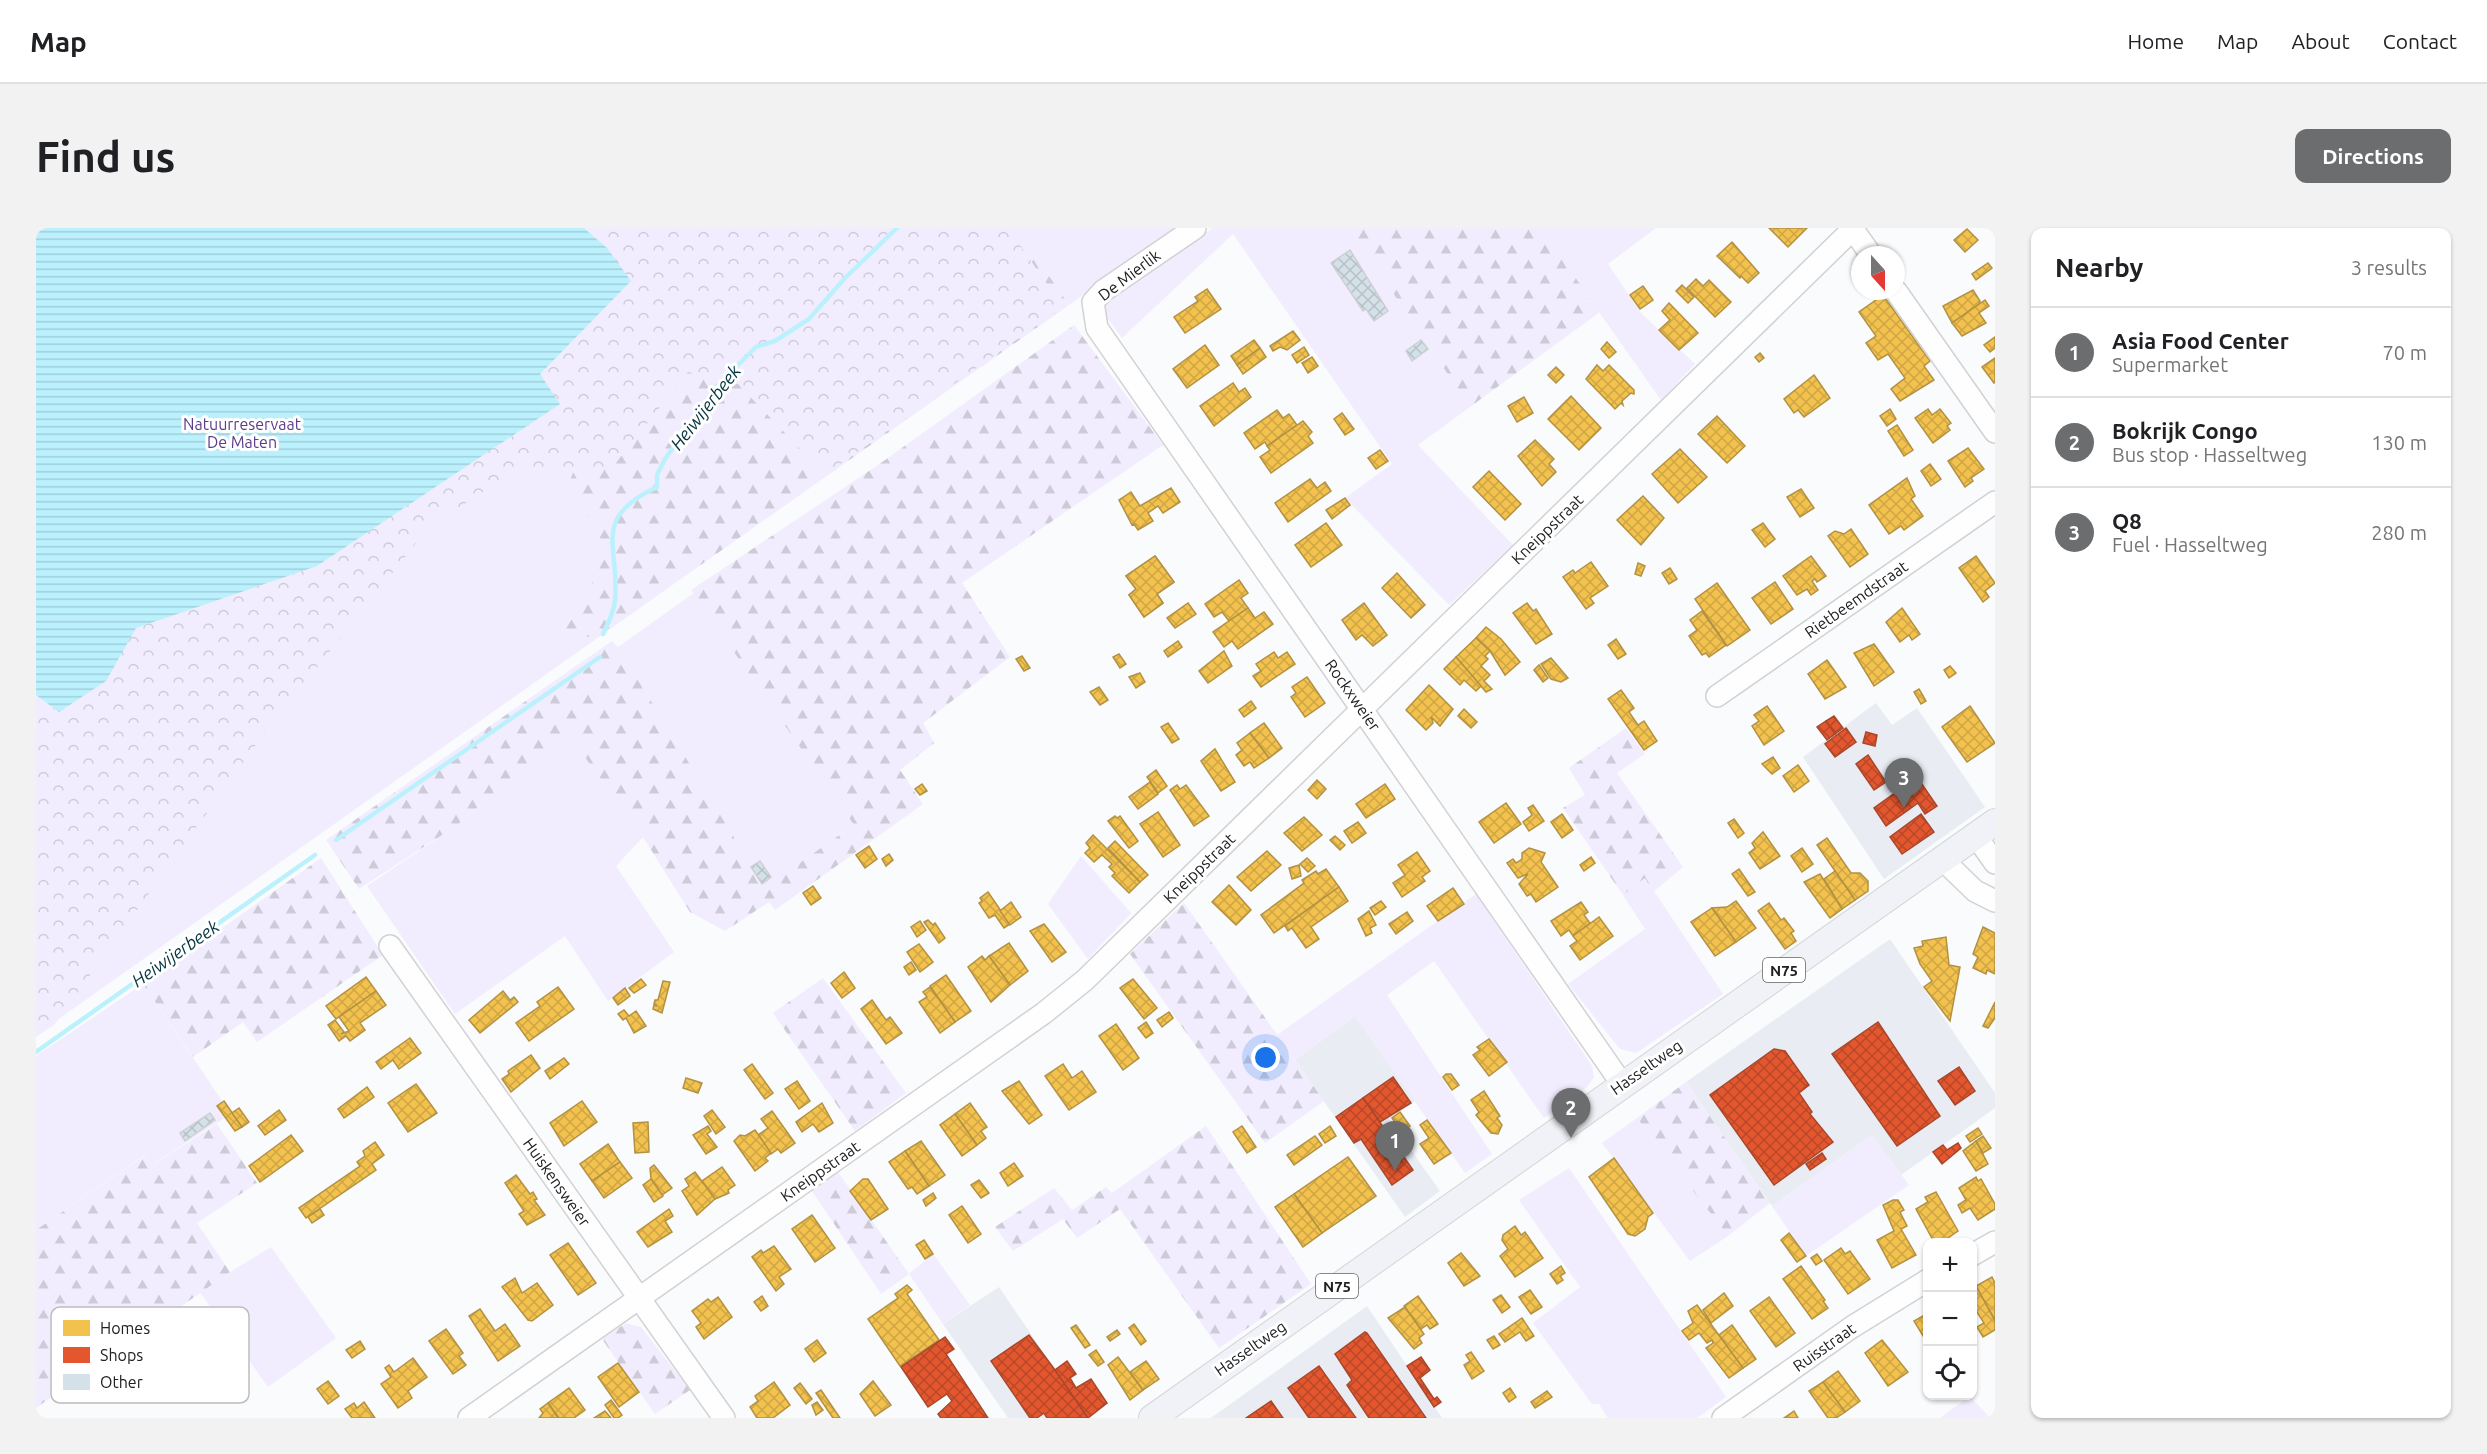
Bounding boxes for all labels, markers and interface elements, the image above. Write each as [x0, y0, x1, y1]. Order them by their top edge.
text: Map [30, 26, 87, 57]
text: Home [2127, 29, 2184, 53]
text: Map [2217, 29, 2258, 53]
text: About [2291, 29, 2350, 53]
text: Contact [2383, 29, 2457, 53]
button: Directions [2295, 129, 2451, 183]
text: Find us [36, 133, 175, 180]
street label: De Mierlik [1095, 246, 1163, 304]
north arrow [1851, 246, 1905, 300]
text: Nearby [2055, 253, 2143, 282]
text: 3 results [2351, 256, 2427, 279]
text: Asia Food Center [2112, 328, 2289, 353]
text: 1 [2069, 341, 2080, 364]
text: 70 m [2383, 341, 2427, 364]
text: Supermarket [2112, 353, 2228, 376]
water label: Heiwijerbeek [666, 360, 745, 453]
park label: Natuurreservaat De Maten [183, 415, 302, 451]
text: Bokrijk Congo [2112, 418, 2258, 443]
text: 2 [2069, 431, 2080, 454]
text: 130 m [2371, 431, 2427, 454]
text: Bus stop · Hasseltweg [2112, 443, 2307, 466]
street label: Kneippstraat [1508, 490, 1587, 568]
text: Q8 [2112, 508, 2142, 533]
text: 3 [2069, 521, 2080, 544]
text: 280 m [2371, 521, 2427, 544]
text: Fuel · Hasseltweg [2112, 533, 2268, 556]
street label: Rietbeemdstraat [1801, 556, 1911, 641]
street label: Rockxweier [1322, 656, 1384, 734]
pin: 3 [1884, 758, 1924, 808]
street label: Kneippstraat [1160, 829, 1239, 907]
water label: Heiwijerbeek [128, 915, 223, 990]
road number: N75 [1763, 958, 1805, 982]
street label: Hasseltweg [1607, 1036, 1685, 1098]
your location [1251, 1043, 1280, 1072]
pin: 2 [1552, 1088, 1591, 1138]
pin: 1 [1376, 1122, 1414, 1171]
street label: Huiskensweier [520, 1134, 594, 1230]
street label: Kneippstraat [777, 1137, 864, 1205]
map controls [1923, 1238, 1977, 1400]
button: + [1923, 1238, 1977, 1292]
road number: N75 [1316, 1274, 1358, 1298]
button: − [1923, 1292, 1977, 1346]
legend [51, 1307, 249, 1403]
street label: Hasseltweg [1211, 1317, 1289, 1379]
text: Homes [100, 1319, 150, 1337]
street label: Ruisstraat [1789, 1319, 1859, 1375]
text: Shops [100, 1346, 143, 1364]
button: locate [1923, 1346, 1977, 1400]
text: Other [100, 1373, 143, 1391]

